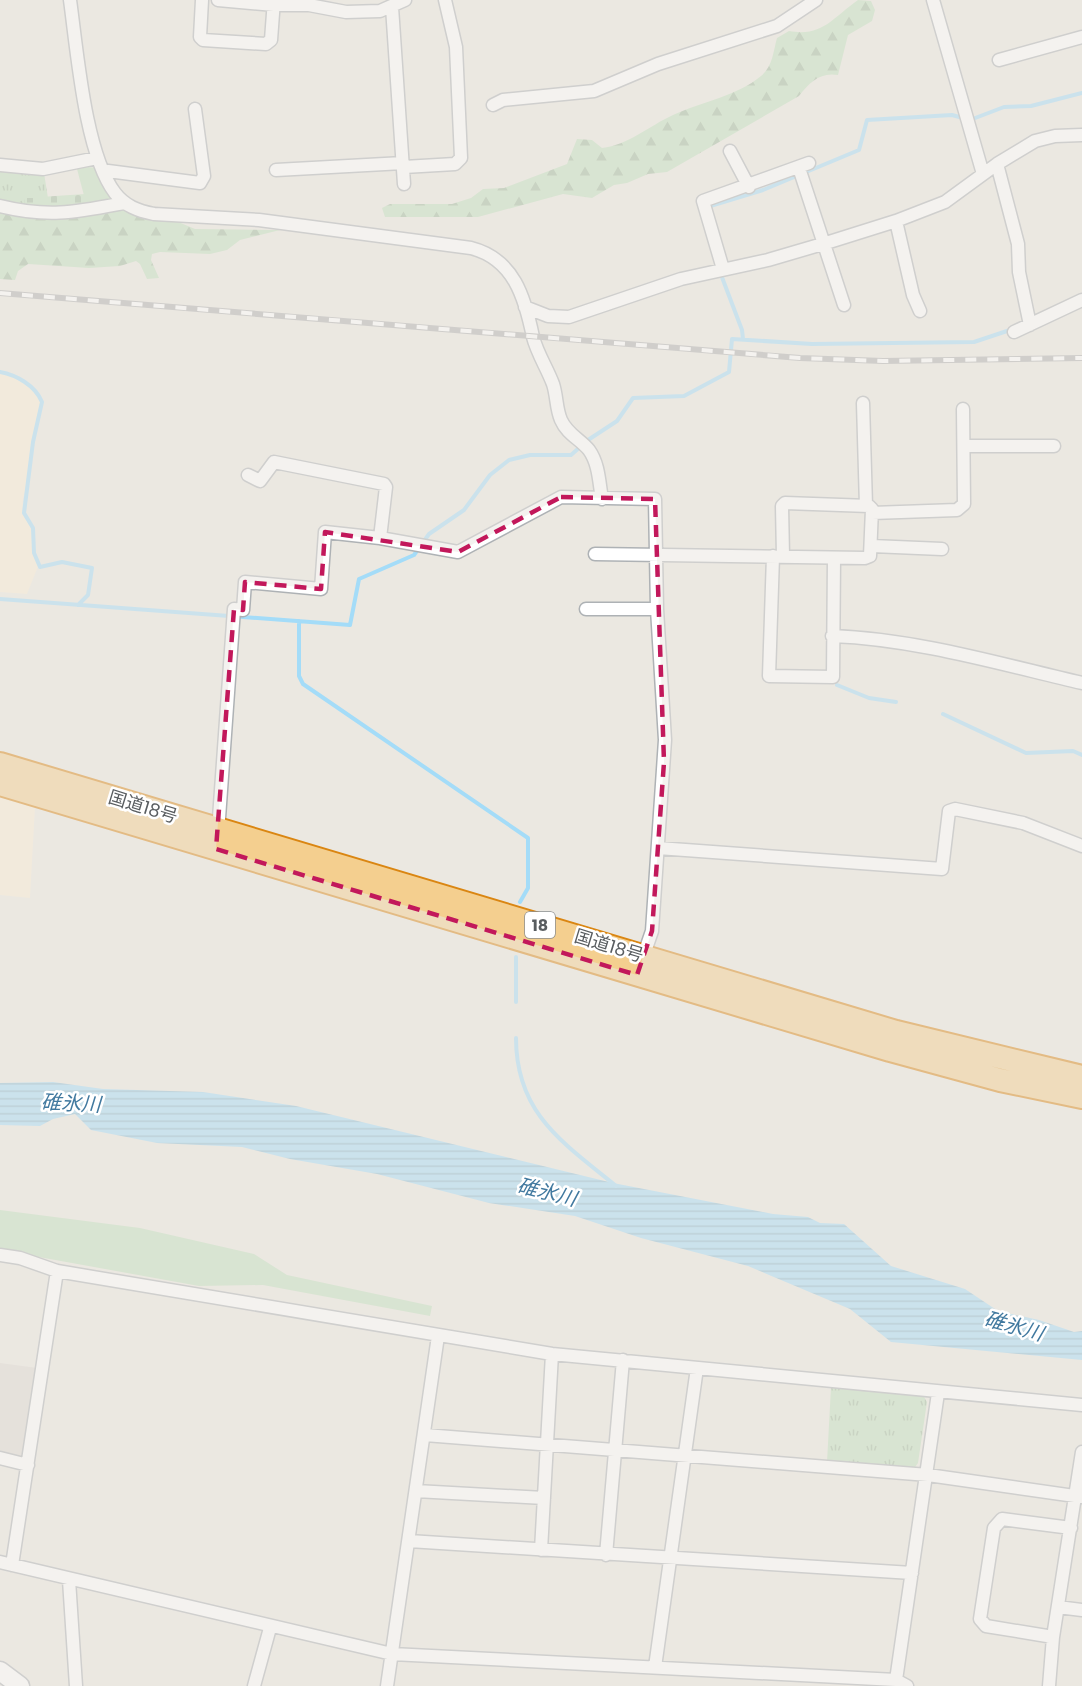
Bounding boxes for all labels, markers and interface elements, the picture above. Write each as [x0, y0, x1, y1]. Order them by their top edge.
street label: 国道18号 [105, 784, 181, 829]
road number: 18 [525, 912, 555, 938]
street label: 国道18号 [571, 923, 647, 968]
water label: 碓氷川 [40, 1087, 104, 1119]
water label: 碓氷川 [515, 1171, 581, 1213]
water label: 碓氷川 [981, 1304, 1049, 1348]

